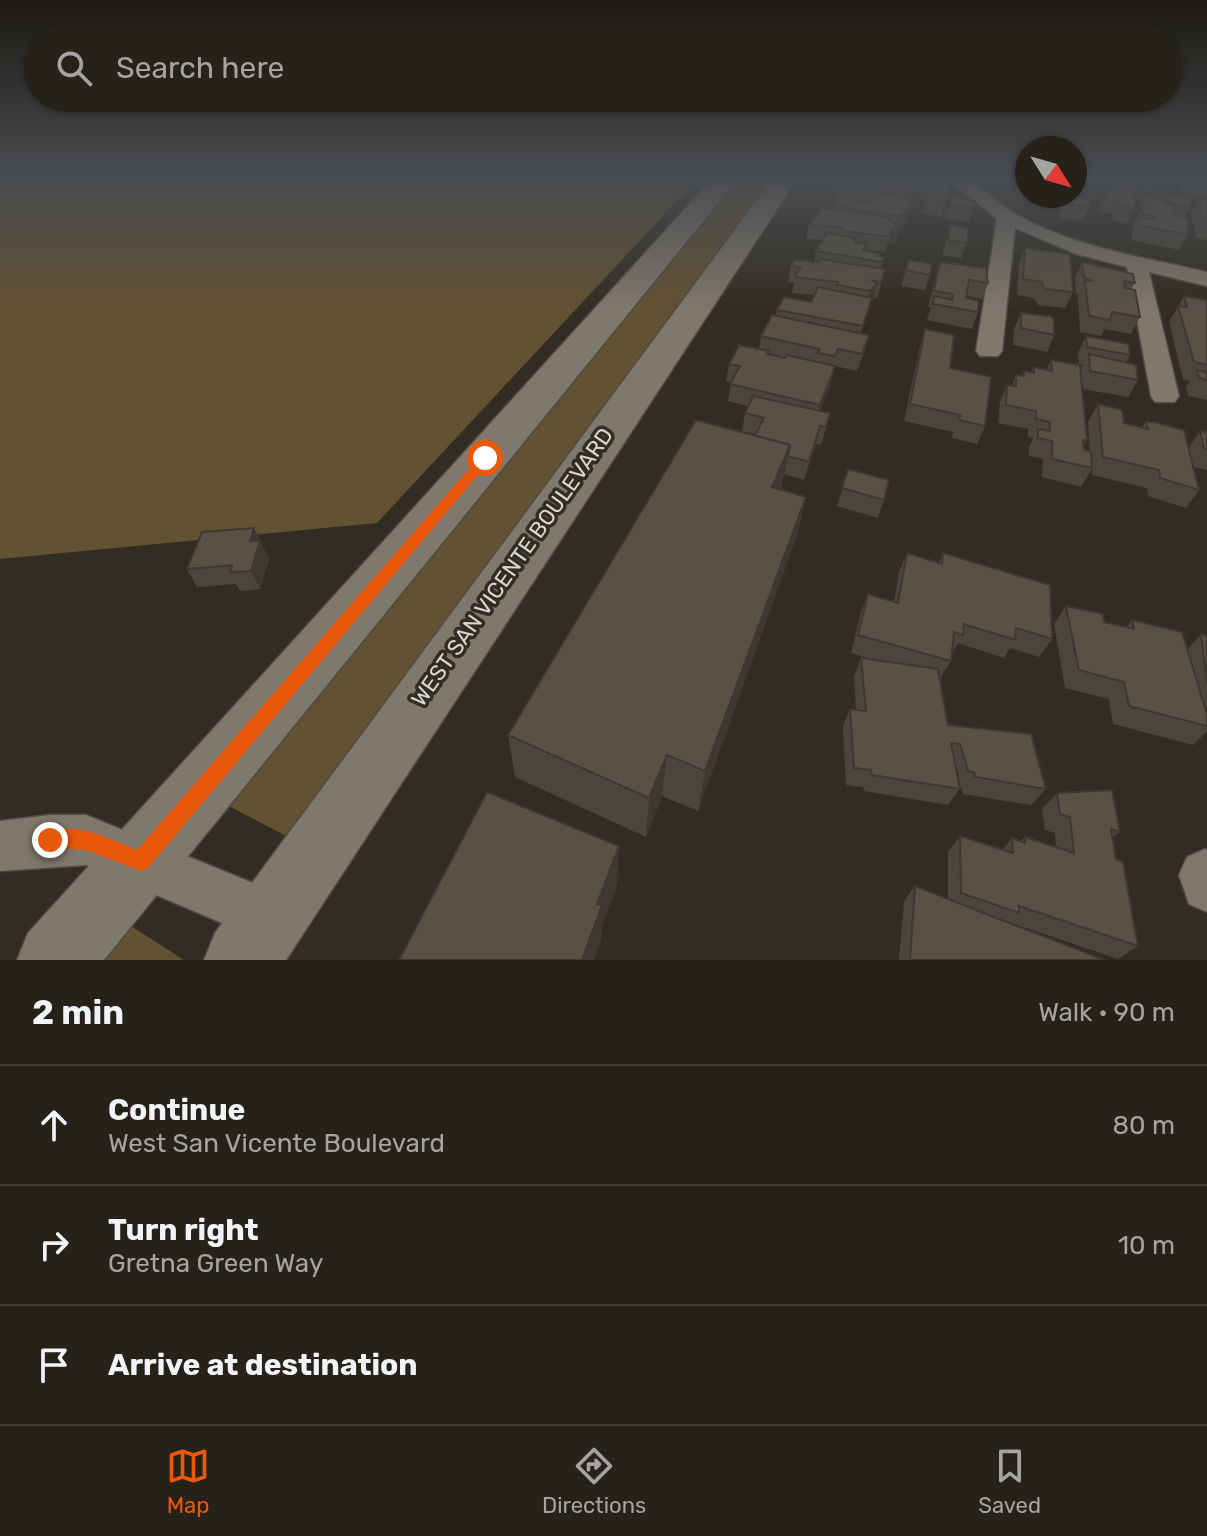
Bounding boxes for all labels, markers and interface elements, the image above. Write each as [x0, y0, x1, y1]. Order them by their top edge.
search box [24, 24, 1183, 112]
icon: search [52, 46, 96, 90]
text: Search here [116, 50, 284, 86]
north arrow [1015, 136, 1087, 208]
street label: WEST SAN VICENTE BOULEVARD [405, 423, 619, 711]
route start [467, 440, 503, 476]
route end [32, 822, 68, 858]
text: 2 min [32, 992, 124, 1033]
text: Walk · 90 m [1038, 997, 1175, 1028]
text: Continue [108, 1092, 245, 1128]
icon: ahead [32, 1103, 76, 1147]
text: 80 m [1112, 1110, 1175, 1141]
text: West San Vicente Boulevard [108, 1128, 445, 1159]
text: Turn right [108, 1212, 259, 1248]
icon: right [32, 1223, 76, 1267]
text: 10 m [1118, 1230, 1175, 1261]
text: Gretna Green Way [108, 1248, 323, 1279]
icon: arrive [32, 1343, 76, 1387]
text: Arrive at destination [108, 1347, 418, 1383]
tab: Map [166, 1444, 210, 1519]
tab: Directions [542, 1444, 646, 1519]
tab: Saved [978, 1444, 1041, 1519]

